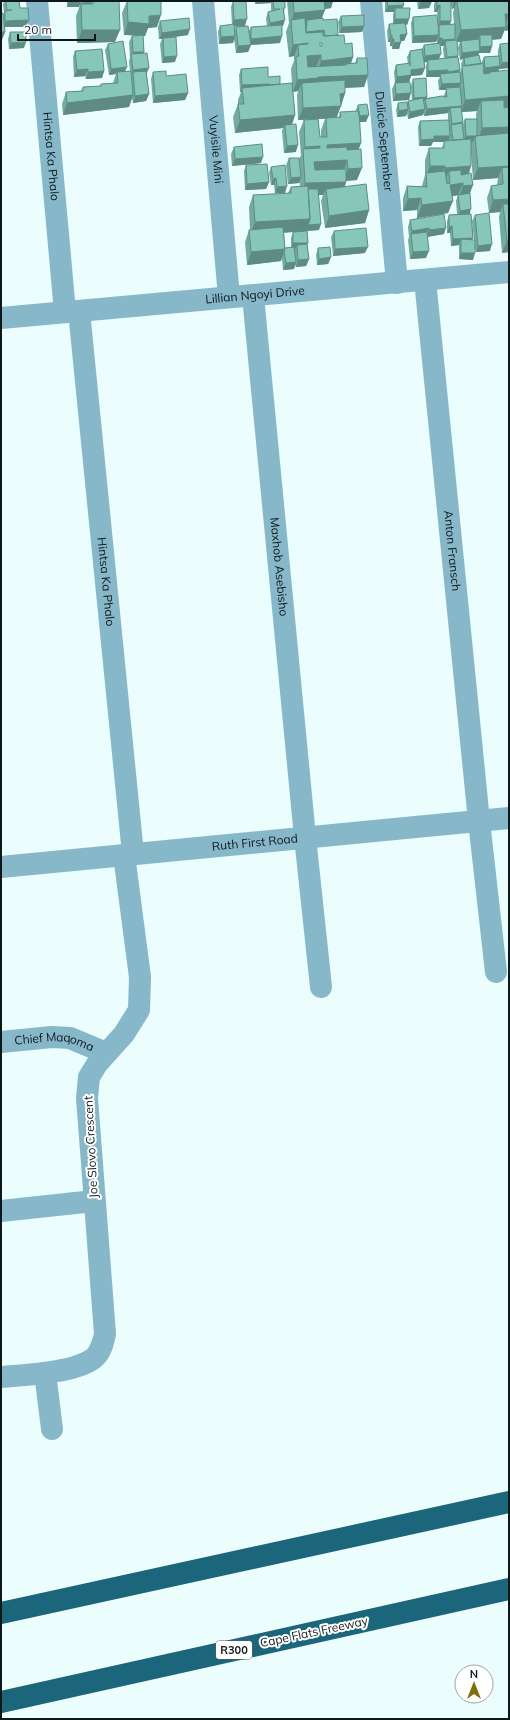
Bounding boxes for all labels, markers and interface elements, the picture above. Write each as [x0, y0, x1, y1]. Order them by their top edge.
scale bar [18, 16, 95, 42]
text: 20 m [24, 22, 52, 37]
street label: Dulicie September [372, 91, 397, 193]
street label: Hintsa Ka Phalo [40, 111, 63, 202]
street label: Vuyisile Mini [206, 115, 227, 184]
street label: Lillian Ngoyi Drive [205, 283, 305, 306]
street label: Anton Fransch [441, 509, 464, 592]
street label: Maxhob Asebisho [267, 517, 292, 617]
street label: Hintsa Ka Phalo [95, 536, 118, 627]
street label: Ruth First Road [211, 830, 298, 854]
street label: Chief Maqoma [14, 1029, 96, 1054]
street label: Joe Slovo Crescent [80, 1096, 101, 1199]
street label: Cape Flats Freeway [259, 1613, 370, 1650]
road number: R300 [216, 1641, 252, 1659]
north arrow [454, 1664, 494, 1704]
text: N [470, 1667, 478, 1681]

